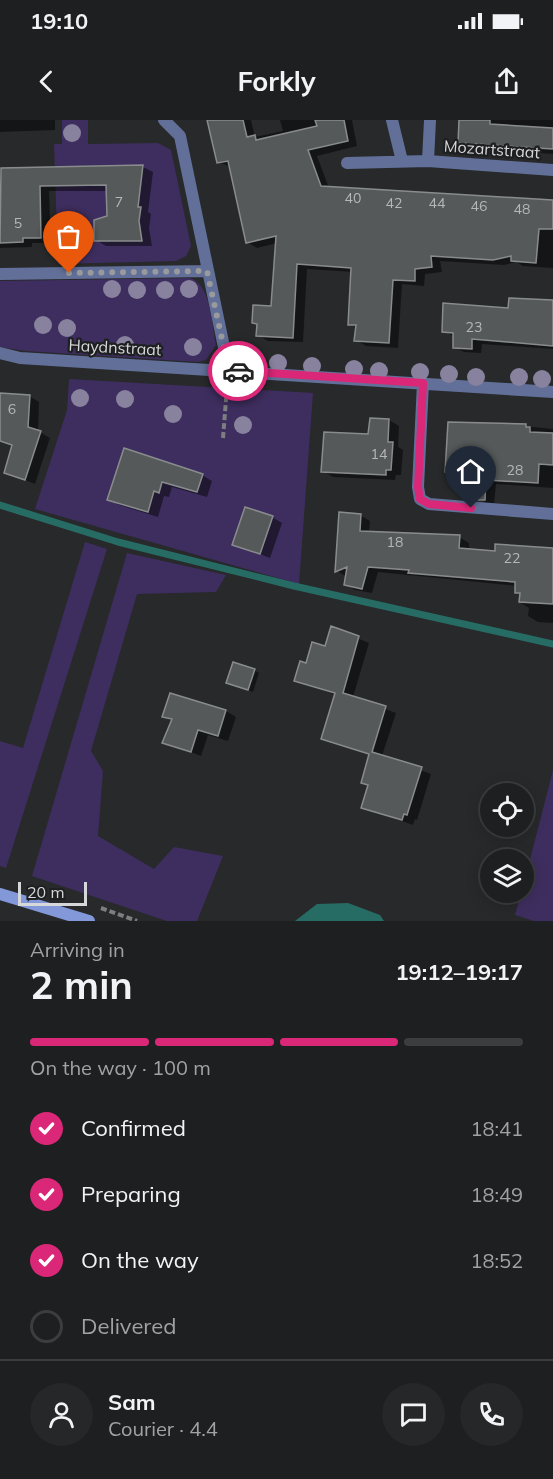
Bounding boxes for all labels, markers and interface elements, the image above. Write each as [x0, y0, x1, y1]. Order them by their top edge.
text: 19:10 [30, 7, 88, 35]
text: Forkly [237, 64, 316, 98]
icon: back [30, 65, 63, 98]
icon: share [490, 65, 523, 98]
street label: Mozartstraat [443, 136, 541, 162]
house number: 40 [345, 189, 361, 207]
house number: 7 [115, 193, 123, 211]
house number: 42 [386, 194, 402, 212]
house number: 44 [429, 194, 446, 212]
house number: 46 [471, 197, 487, 215]
house number: 48 [514, 200, 530, 218]
pin [43, 211, 94, 273]
house number: 5 [14, 214, 22, 232]
icon: bag [52, 220, 85, 253]
house number: 23 [466, 318, 482, 336]
street label: Haydnstraat [68, 335, 162, 359]
courier [208, 341, 268, 401]
icon: car [222, 355, 255, 388]
house number: 6 [8, 400, 16, 418]
house number: 14 [371, 445, 388, 463]
pin [445, 446, 496, 508]
icon: home [454, 455, 487, 488]
house number: 28 [507, 461, 523, 479]
house number: 18 [387, 533, 403, 551]
house number: 22 [504, 549, 520, 567]
map controls [480, 783, 534, 903]
button: locate [480, 783, 534, 837]
button: layers [480, 849, 534, 903]
scale bar [18, 879, 87, 906]
text: 20 m [27, 882, 64, 902]
text: Arriving in [30, 937, 125, 962]
text: 19:12–19:17 [395, 958, 523, 986]
text: 2 min [30, 960, 133, 1009]
text: On the way · 100 m [30, 1055, 211, 1080]
icon: check [30, 1112, 63, 1145]
text: Confirmed [81, 1114, 186, 1142]
text: 18:41 [470, 1116, 523, 1141]
icon: check [30, 1178, 63, 1211]
text: Preparing [81, 1180, 181, 1208]
text: 18:49 [470, 1182, 523, 1207]
icon: check [30, 1244, 63, 1277]
text: On the way [81, 1246, 199, 1274]
text: 18:52 [470, 1248, 523, 1273]
text: Delivered [81, 1312, 176, 1340]
button: person [30, 1383, 93, 1446]
button: chat [382, 1383, 445, 1446]
button: phone [460, 1383, 523, 1446]
text: Sam [108, 1388, 156, 1416]
text: Courier · 4.4 [108, 1416, 218, 1441]

